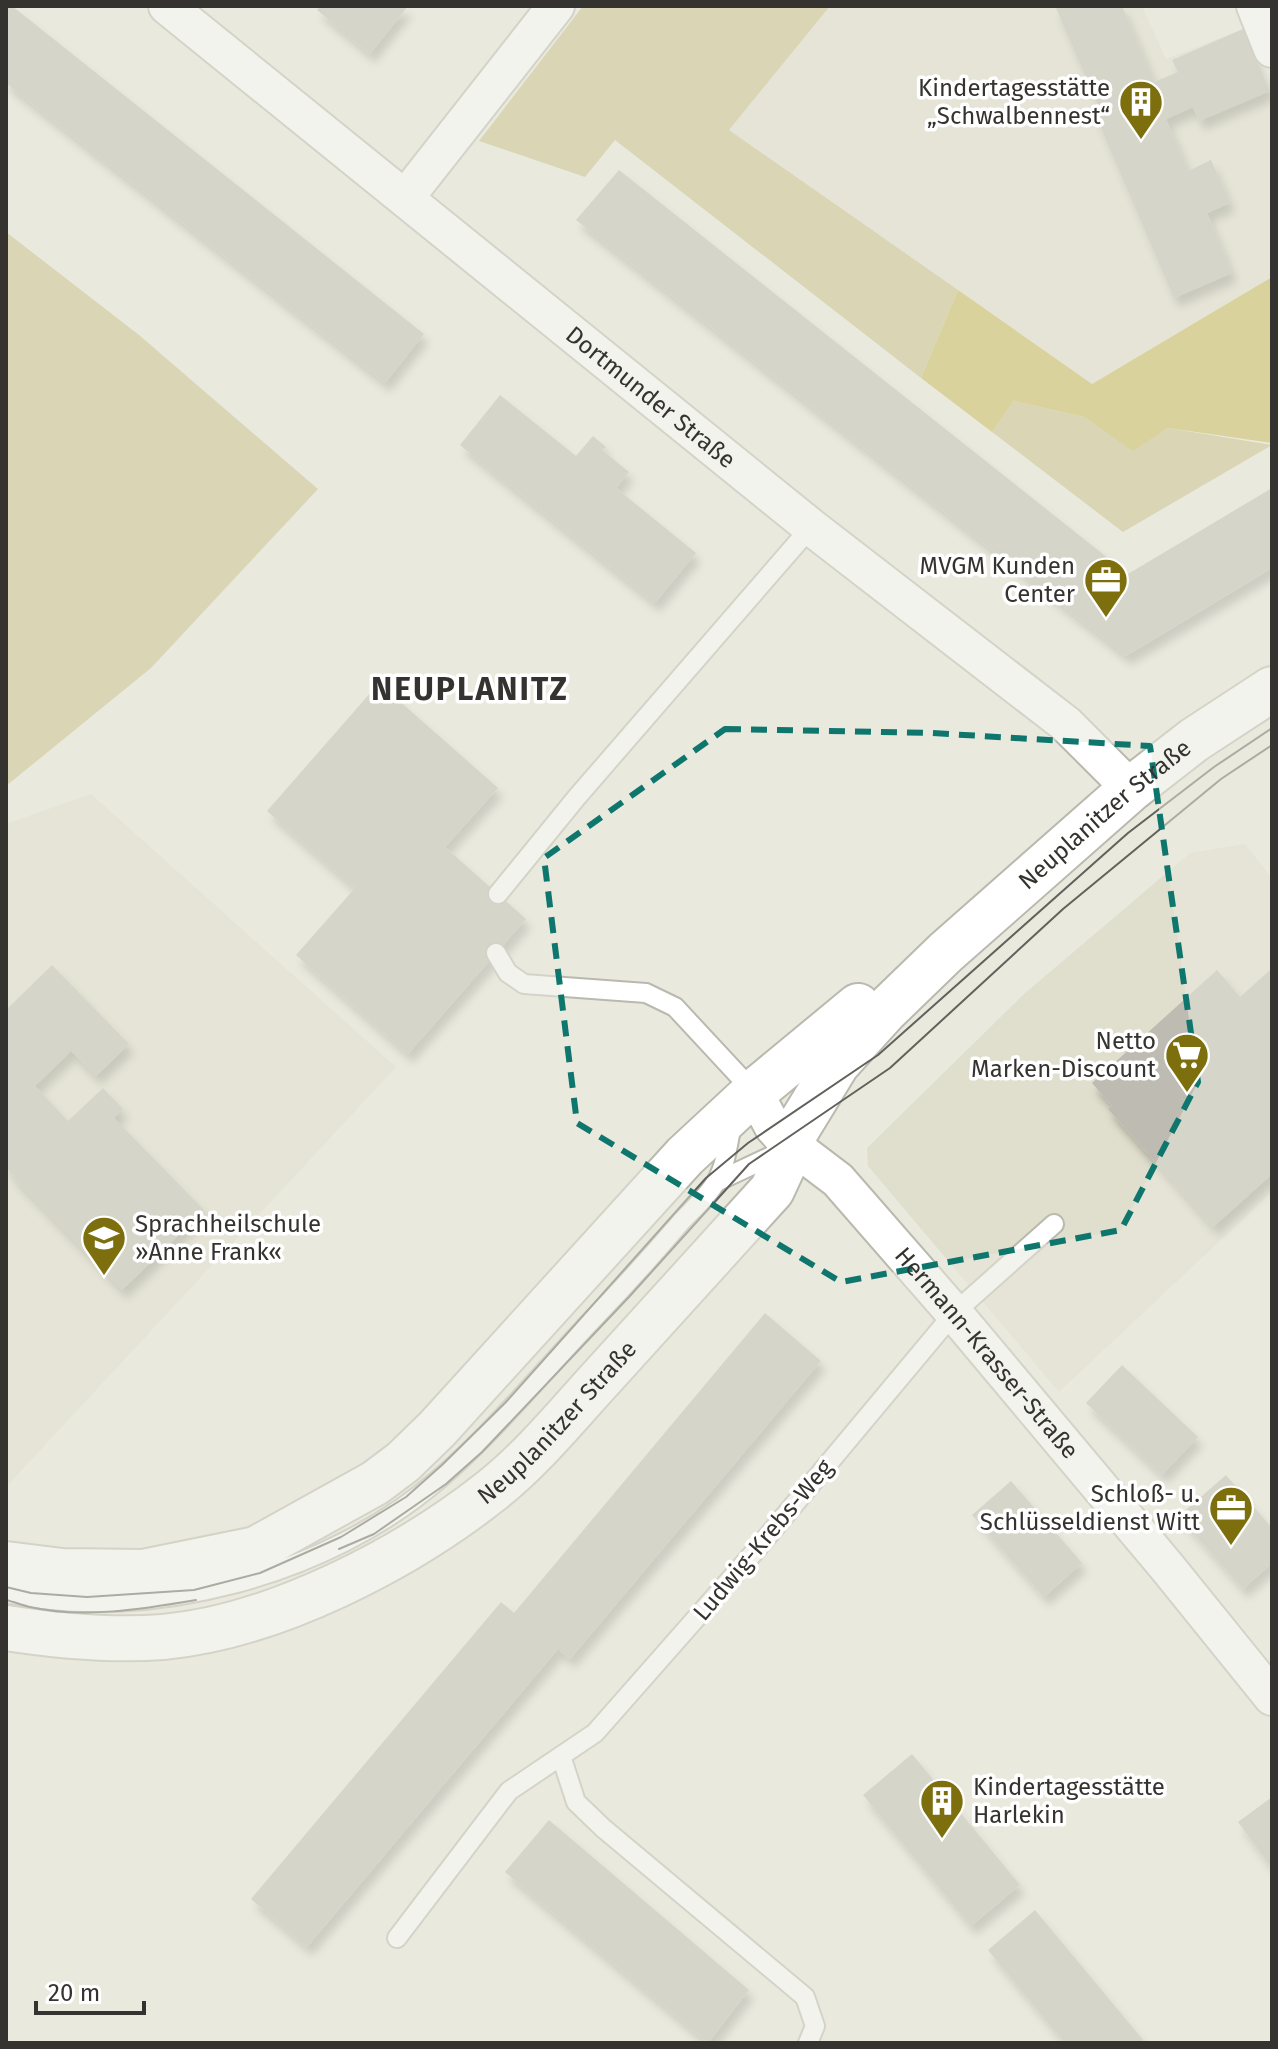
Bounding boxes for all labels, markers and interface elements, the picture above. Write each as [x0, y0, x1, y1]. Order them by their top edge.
place label: Kindertagesstätte „Schwalbennest“ [918, 74, 1110, 130]
building icon: Kindertagesstätte „Schwalbennest“ [1117, 78, 1165, 141]
street label: Dortmunder Straße [560, 320, 741, 474]
place label: MVGM Kunden Center [920, 552, 1076, 608]
office icon: MVGM Kunden Center [1082, 556, 1130, 619]
district label: NEUPLANITZ [371, 670, 569, 708]
street label: Neuplanitzer Straße [1013, 734, 1196, 895]
place label: Netto Marken-Discount [971, 1027, 1156, 1083]
supermarket icon: Netto Marken-Discount [1163, 1031, 1211, 1094]
place label: Sprachheilschule »Anne Frank« [135, 1210, 321, 1266]
school or university icon: Sprachheilschule »Anne Frank« [80, 1214, 128, 1277]
street label: Hermann-Krasser-Straße [889, 1241, 1084, 1464]
street label: Neuplanitzer Straße [472, 1335, 642, 1510]
street label: Ludwig-Krebs-Weg [687, 1453, 839, 1626]
place label: Schloß- u. Schlüsseldienst Witt [980, 1480, 1200, 1536]
office icon: Schloß- u. Schlüsseldienst Witt [1207, 1484, 1255, 1547]
place label: Kindertagesstätte Harlekin [973, 1773, 1165, 1829]
building icon: Kindertagesstätte Harlekin [918, 1777, 966, 1840]
scale bar [36, 1965, 144, 2015]
text: 20 m [48, 1979, 100, 2007]

